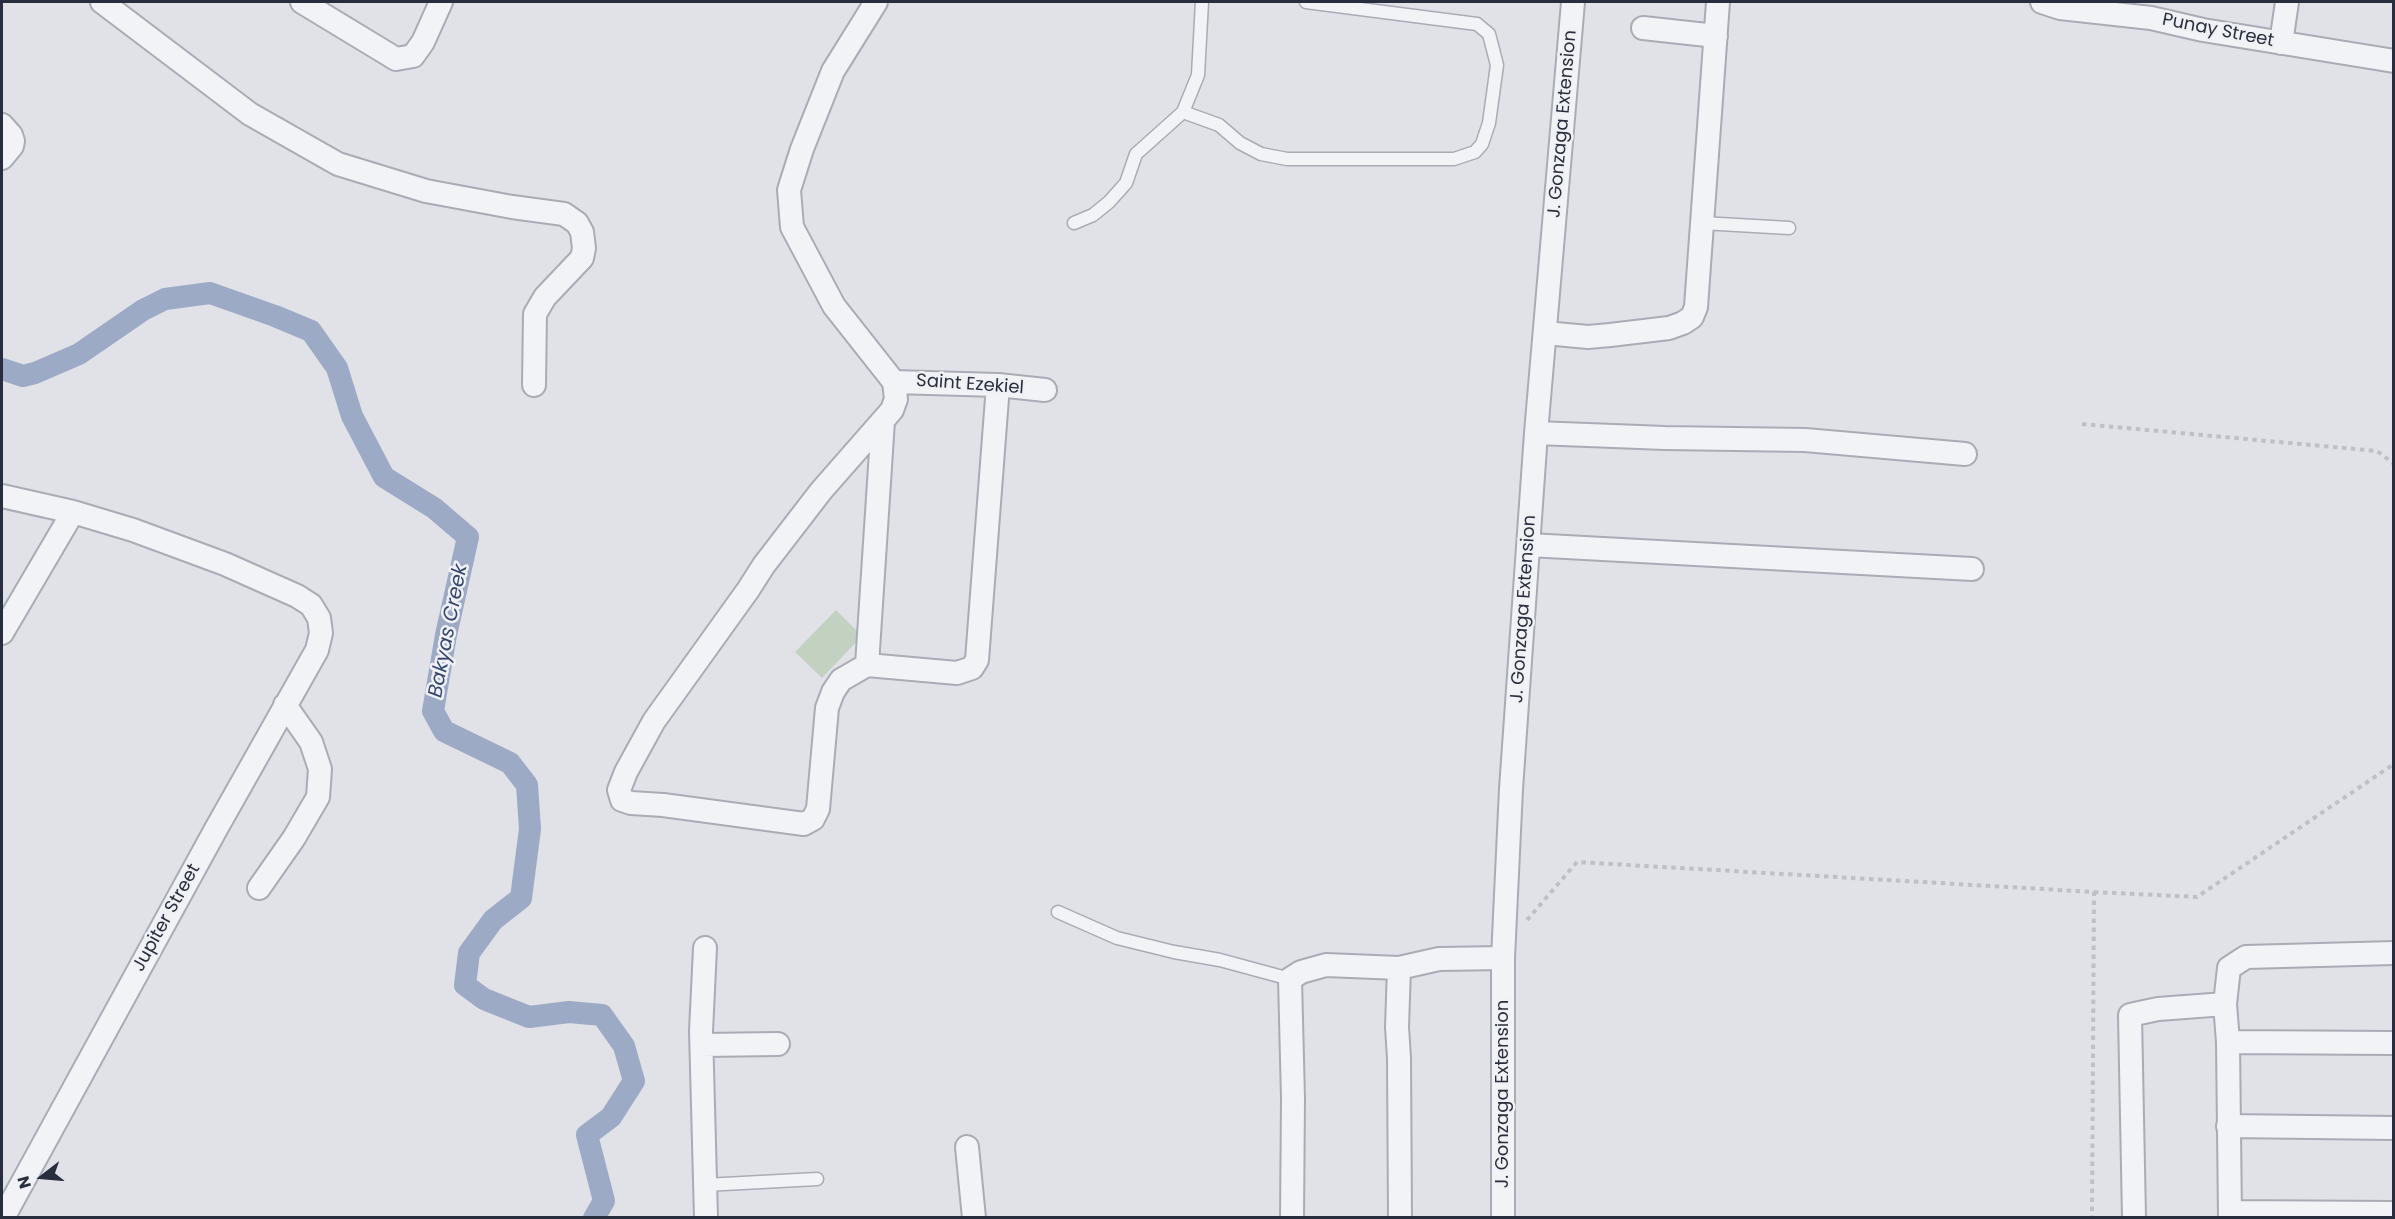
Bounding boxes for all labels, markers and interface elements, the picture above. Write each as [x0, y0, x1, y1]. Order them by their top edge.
street label: Punay Street [2160, 10, 2276, 52]
street label: J. Gonzaga Extension [1544, 29, 1582, 219]
street label: Saint Ezekiel [915, 370, 1025, 400]
street label: J. Gonzaga Extension [1507, 514, 1541, 704]
water label: Bakyas Creek [424, 562, 474, 700]
street label: Jupiter Street [129, 860, 205, 976]
street label: J. Gonzaga Extension [1492, 1000, 1514, 1188]
north arrow [12, 1147, 72, 1207]
text: N [12, 1173, 37, 1191]

